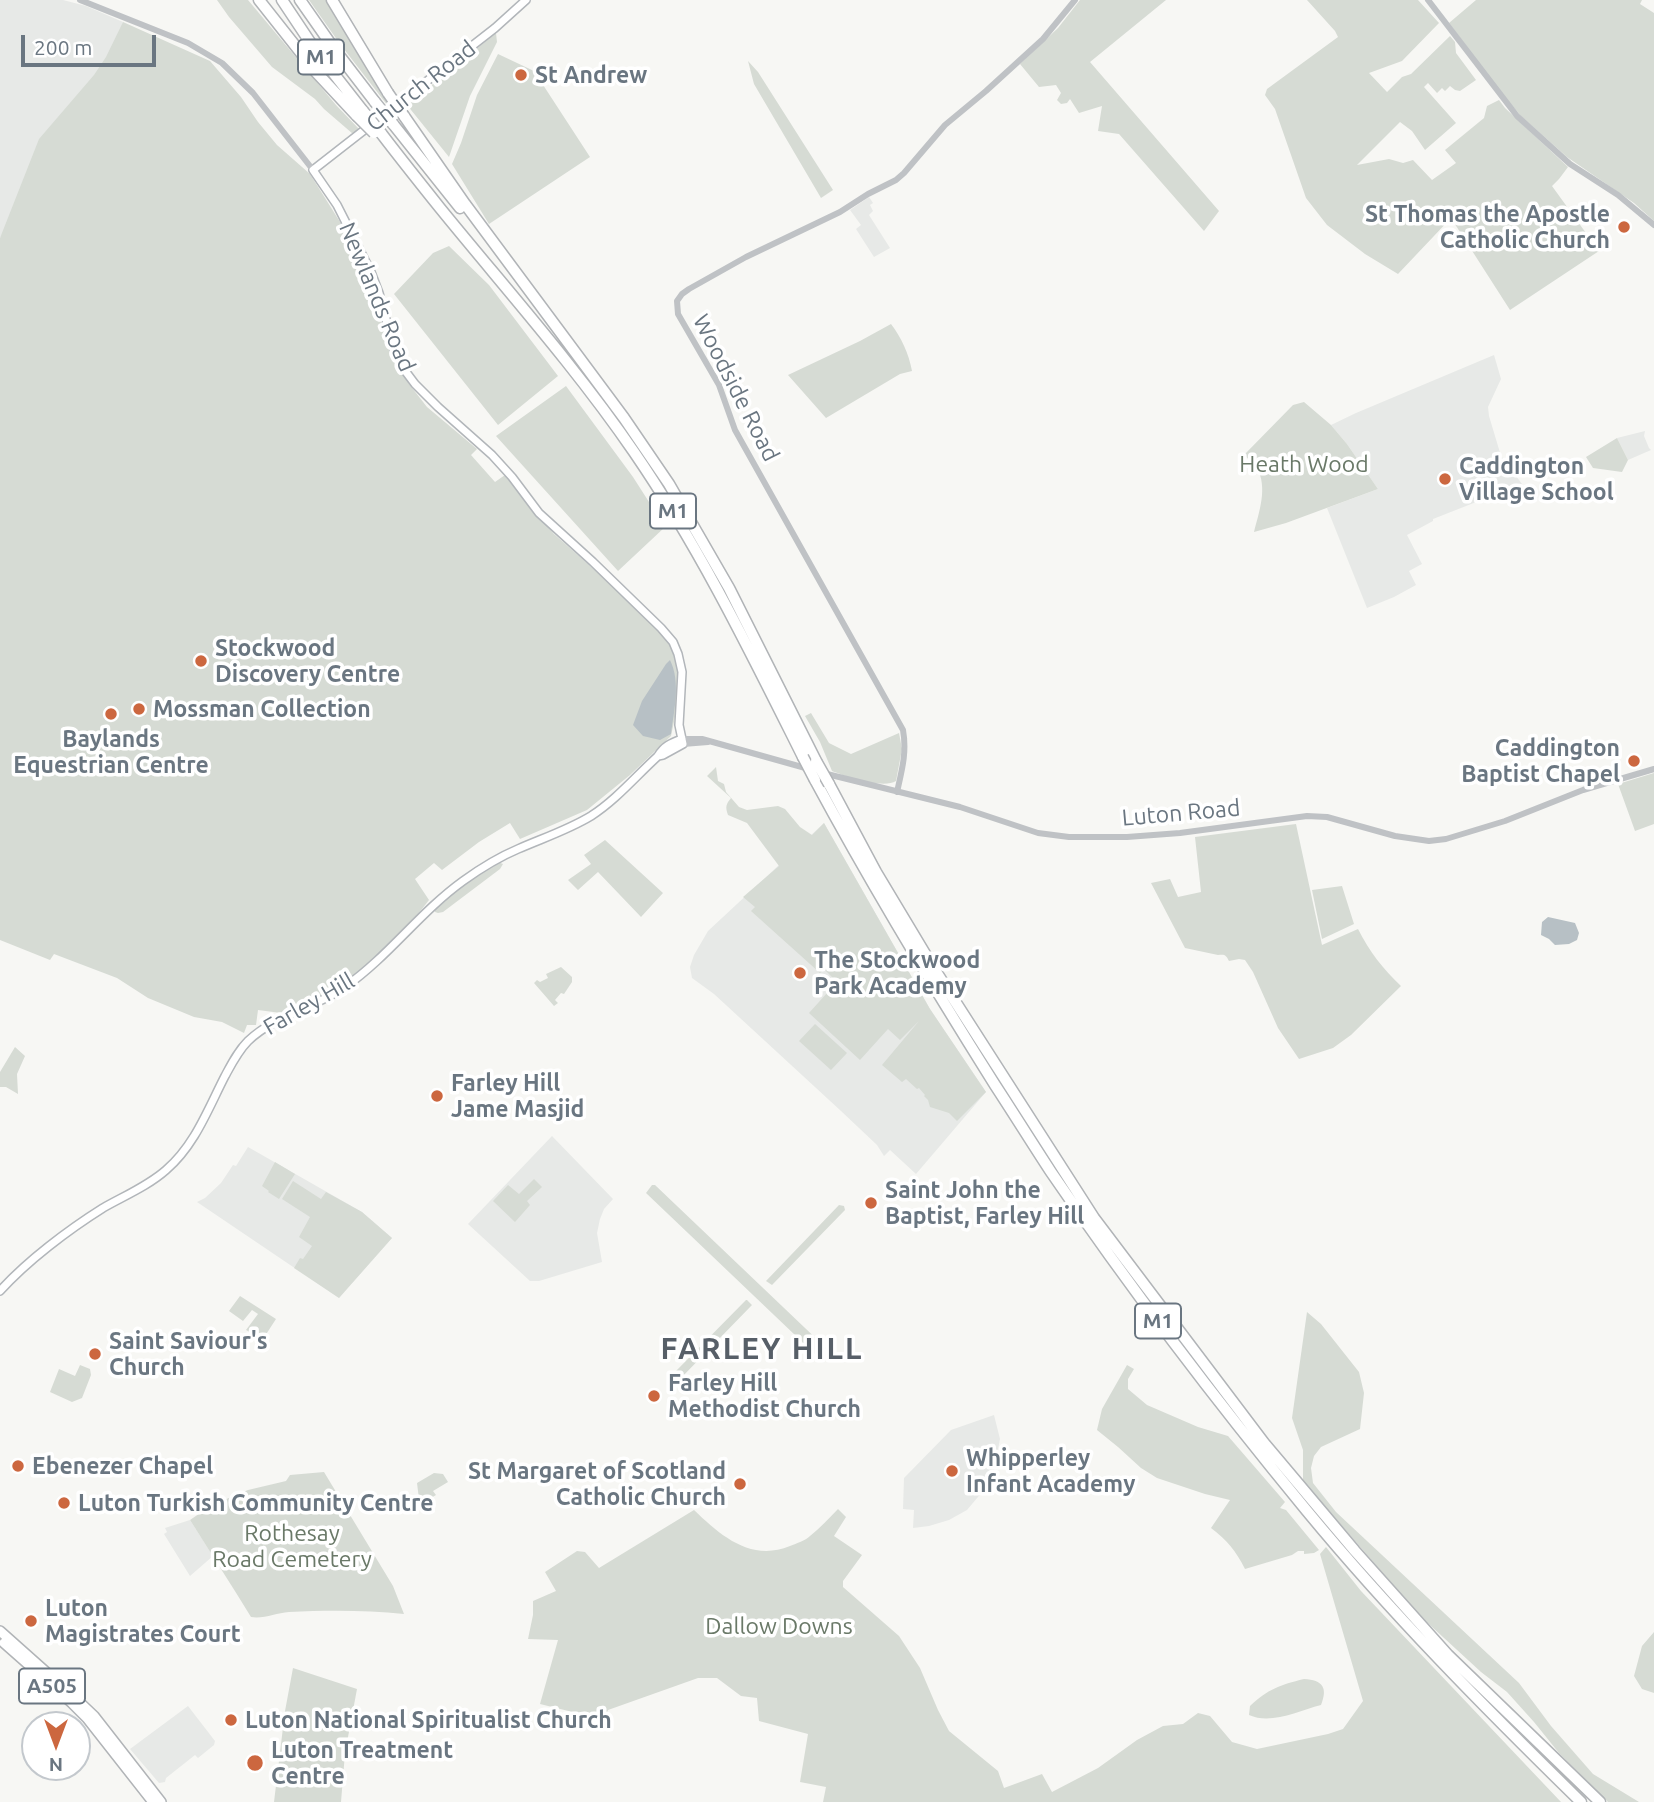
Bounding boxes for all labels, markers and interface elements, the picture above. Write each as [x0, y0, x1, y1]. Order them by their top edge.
scale bar [24, 21, 159, 65]
text: 200 m [34, 35, 92, 59]
street label: Church Road [361, 35, 481, 137]
road number: M1 [298, 40, 344, 74]
place label: St Andrew [535, 61, 647, 89]
marker: St Andrew [513, 67, 529, 83]
place label: St Thomas the Apostle Catholic Church [1365, 200, 1610, 254]
street label: Newlands Road [333, 218, 421, 376]
marker: St Thomas the Apostle Catholic Church [1616, 219, 1632, 235]
street label: Woodside Road [687, 310, 785, 466]
park label: Heath Wood [1239, 450, 1369, 478]
place label: Caddington Village School [1459, 452, 1614, 506]
marker: Caddington Village School [1437, 471, 1453, 487]
road number: M1 [650, 494, 696, 528]
place label: Stockwood Discovery Centre [215, 634, 400, 688]
marker: Stockwood Discovery Centre [193, 653, 209, 669]
place label: Mossman Collection [153, 695, 371, 723]
marker: Mossman Collection [131, 701, 147, 717]
marker: Baylands Equestrian Centre [103, 706, 119, 722]
place label: Baylands Equestrian Centre [13, 725, 209, 779]
place label: Caddington Baptist Chapel [1461, 734, 1620, 788]
marker: Caddington Baptist Chapel [1626, 753, 1642, 769]
street label: Luton Road [1121, 794, 1241, 832]
place label: The Stockwood Park Academy [814, 946, 980, 1000]
marker: The Stockwood Park Academy [792, 965, 808, 981]
street label: Farley Hill [259, 967, 359, 1041]
place label: Farley Hill Jame Masjid [451, 1069, 584, 1123]
marker: Farley Hill Jame Masjid [429, 1088, 445, 1104]
place label: Saint John the Baptist, Farley Hill [885, 1176, 1084, 1230]
marker: Saint John the Baptist, Farley Hill [863, 1195, 879, 1211]
road number: M1 [1135, 1304, 1181, 1338]
place label: Saint Saviour's Church [109, 1327, 267, 1381]
district label: FARLEY HILL [662, 1331, 862, 1367]
marker: Saint Saviour's Church [87, 1346, 103, 1362]
place label: Farley Hill Methodist Church [668, 1369, 861, 1423]
marker: Farley Hill Methodist Church [646, 1388, 662, 1404]
place label: Whipperley Infant Academy [966, 1444, 1135, 1498]
place label: Ebenezer Chapel [32, 1452, 213, 1480]
place label: St Margaret of Scotland Catholic Church [468, 1457, 726, 1511]
marker: Ebenezer Chapel [10, 1458, 26, 1474]
marker: Whipperley Infant Academy [944, 1463, 960, 1479]
marker: St Margaret of Scotland Catholic Church [732, 1476, 748, 1492]
place label: Luton Turkish Community Centre [78, 1489, 433, 1517]
marker: Luton Turkish Community Centre [56, 1495, 72, 1511]
park label: Rothesay Road Cemetery [212, 1519, 372, 1573]
place label: Luton Magistrates Court [45, 1594, 241, 1648]
park label: Dallow Downs [705, 1612, 853, 1640]
marker: Luton Magistrates Court [23, 1613, 39, 1629]
road number: A505 [19, 1668, 85, 1704]
place label: Luton National Spiritualist Church [245, 1706, 612, 1734]
north arrow [21, 1711, 91, 1781]
marker: Luton National Spiritualist Church [223, 1712, 239, 1728]
place label: Luton Treatment Centre [271, 1736, 453, 1790]
marker: Luton Treatment Centre [245, 1753, 265, 1773]
text: N [49, 1754, 63, 1776]

